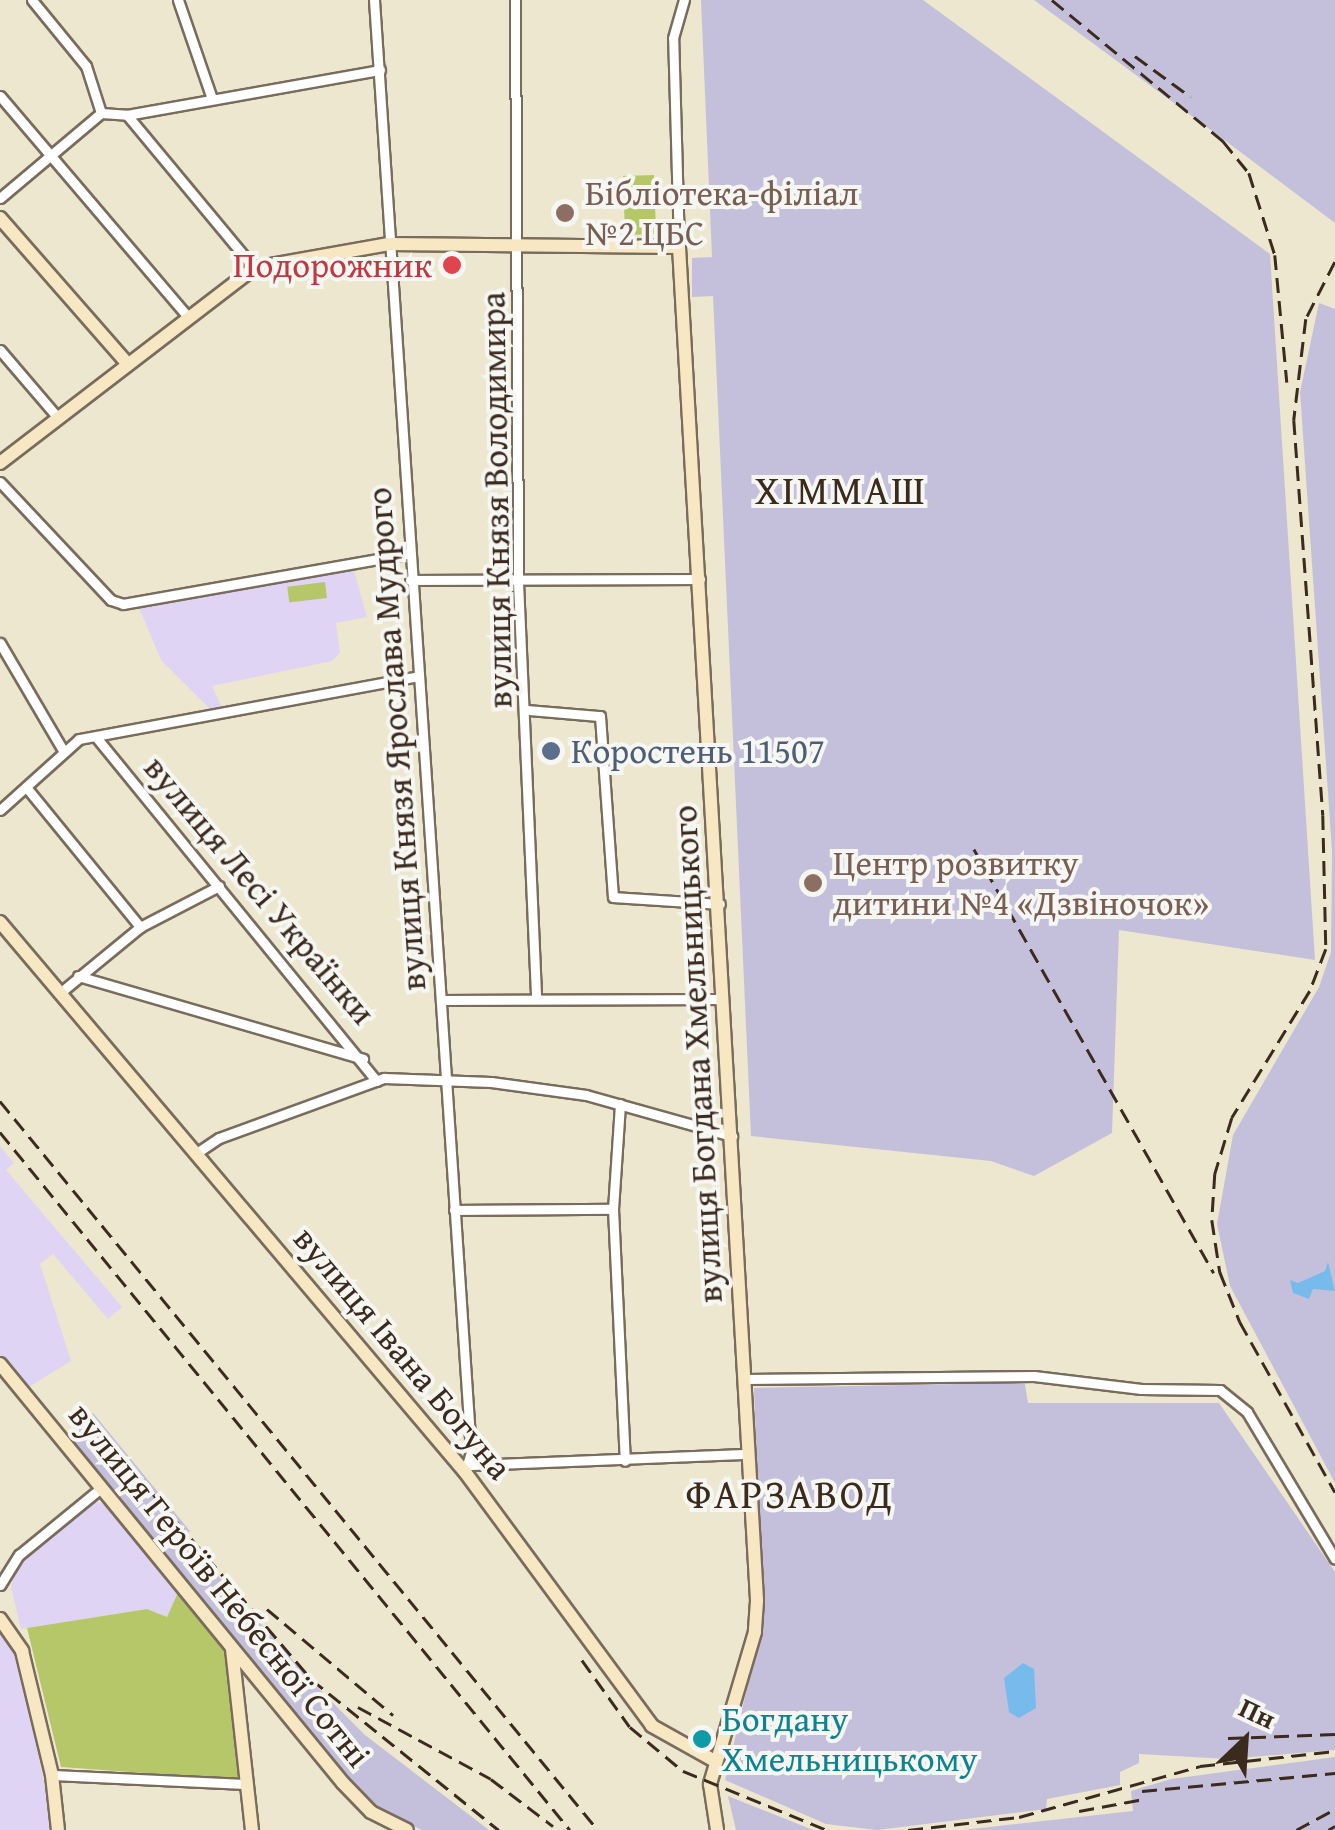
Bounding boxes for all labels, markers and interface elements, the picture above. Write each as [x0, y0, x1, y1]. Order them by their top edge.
place label: Бібліотека-філіал №2 ЦБС [585, 172, 858, 254]
marker: Бібліотека-філіал №2 ЦБС [554, 202, 576, 224]
place label: Подорожник [233, 244, 432, 286]
marker: Подорожник [441, 254, 463, 276]
street label: вулиця Князя Володимира [471, 291, 521, 709]
district label: ХІММАШ [755, 466, 927, 514]
street label: вулиця Князя Ярослава Мудрого [357, 486, 435, 992]
place label: Коростень 11507 [571, 730, 825, 772]
marker: Коростень 11507 [540, 740, 562, 762]
street label: вулиця Лесі Українки [136, 747, 384, 1033]
street label: вулиця Богдана Хмельницького [663, 804, 731, 1304]
place label: Центр розвитку дитини №4 «Дзвіночок» [833, 842, 1209, 924]
marker: Центр розвитку дитини №4 «Дзвіночок» [802, 872, 824, 894]
street label: вулиця Івана Богуна [285, 1218, 521, 1488]
street label: вулиця Героїв Небесної Сотні [60, 1395, 380, 1775]
district label: ФАРЗАВОД [685, 1470, 895, 1518]
text: Пн [1233, 1686, 1283, 1739]
north arrow [1195, 1690, 1295, 1790]
place label: Богдану Хмельницькому [722, 1698, 977, 1780]
marker: Богдану Хмельницькому [691, 1728, 713, 1750]

